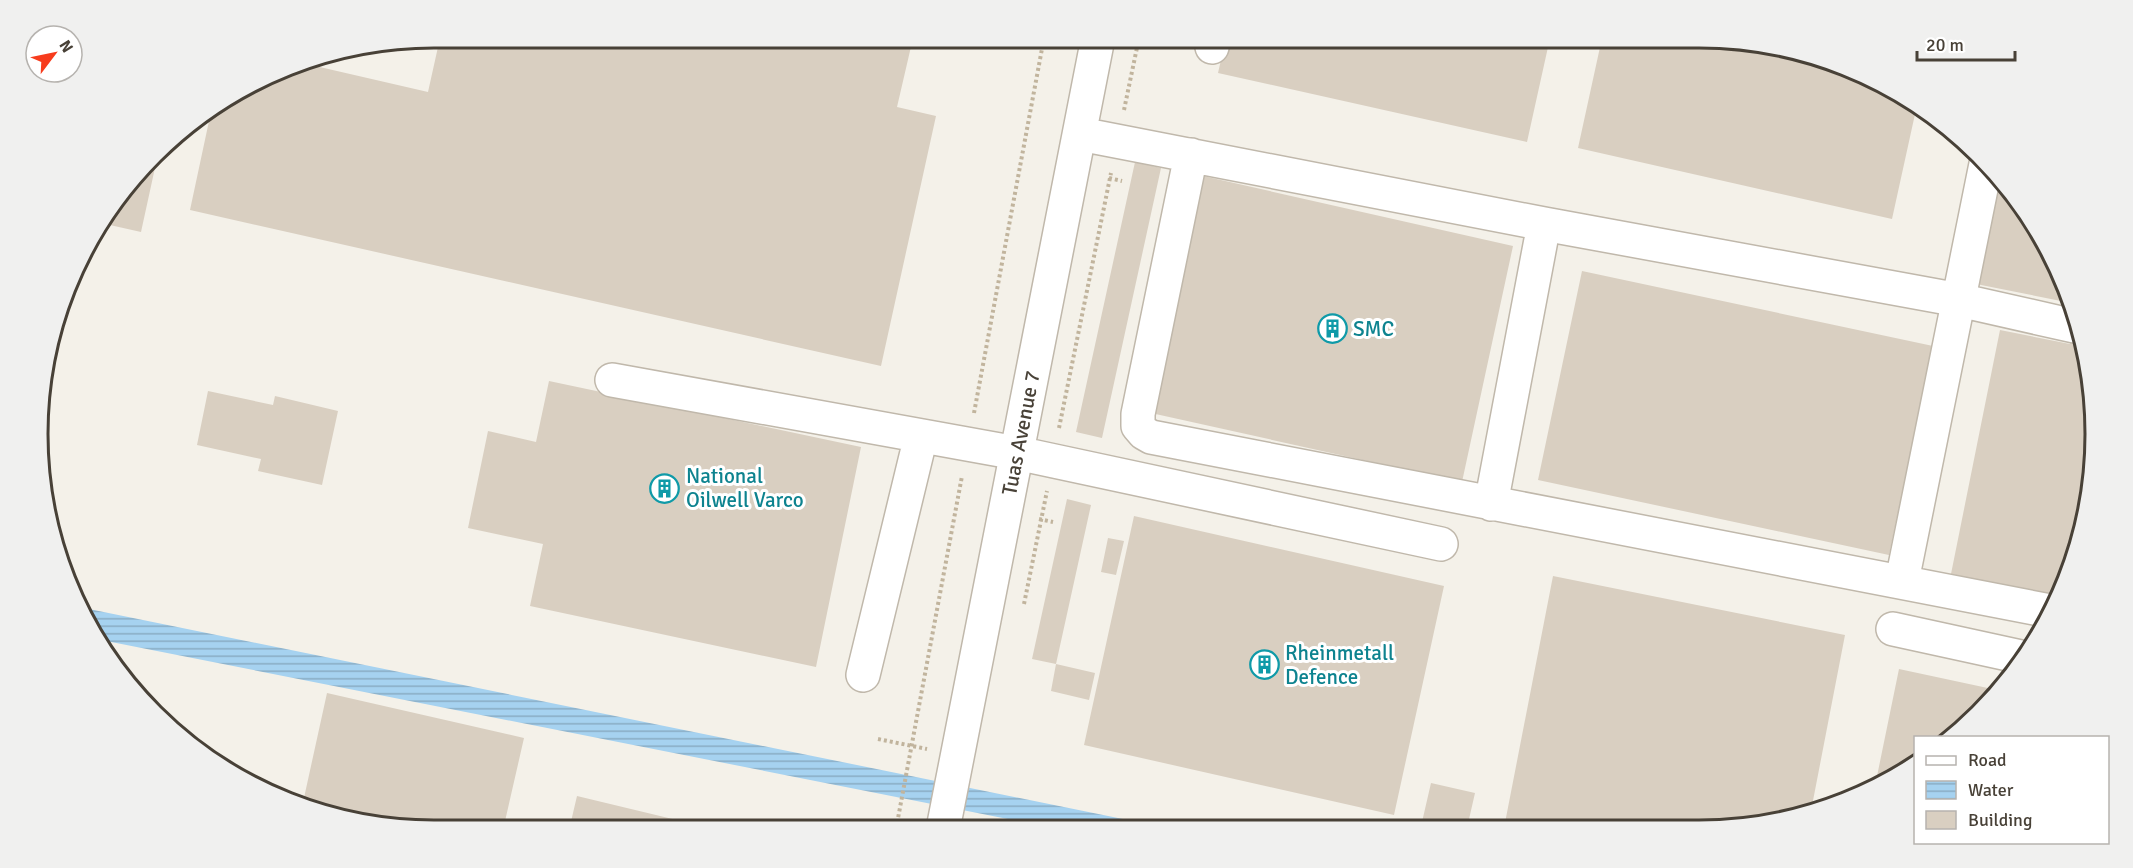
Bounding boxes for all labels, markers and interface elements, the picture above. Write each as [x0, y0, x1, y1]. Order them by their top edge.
north arrow [24, 24, 84, 84]
scale bar [1917, 24, 2014, 62]
text: 20 m [1926, 34, 1964, 56]
text: N [54, 37, 77, 57]
building icon: SMC [1316, 313, 1348, 345]
place label: SMC [1353, 316, 1394, 342]
street label: Tuas Avenue 7 [996, 369, 1046, 497]
place label: National Oilwell Varco [686, 463, 804, 513]
building icon: National Oilwell Varco [649, 472, 681, 504]
place label: Rheinmetall Defence [1285, 640, 1394, 690]
building icon: Rheinmetall Defence [1248, 649, 1280, 681]
legend [1914, 736, 2109, 844]
text: Road [1968, 749, 2007, 771]
text: Water [1968, 779, 2014, 801]
text: Building [1968, 809, 2032, 831]

